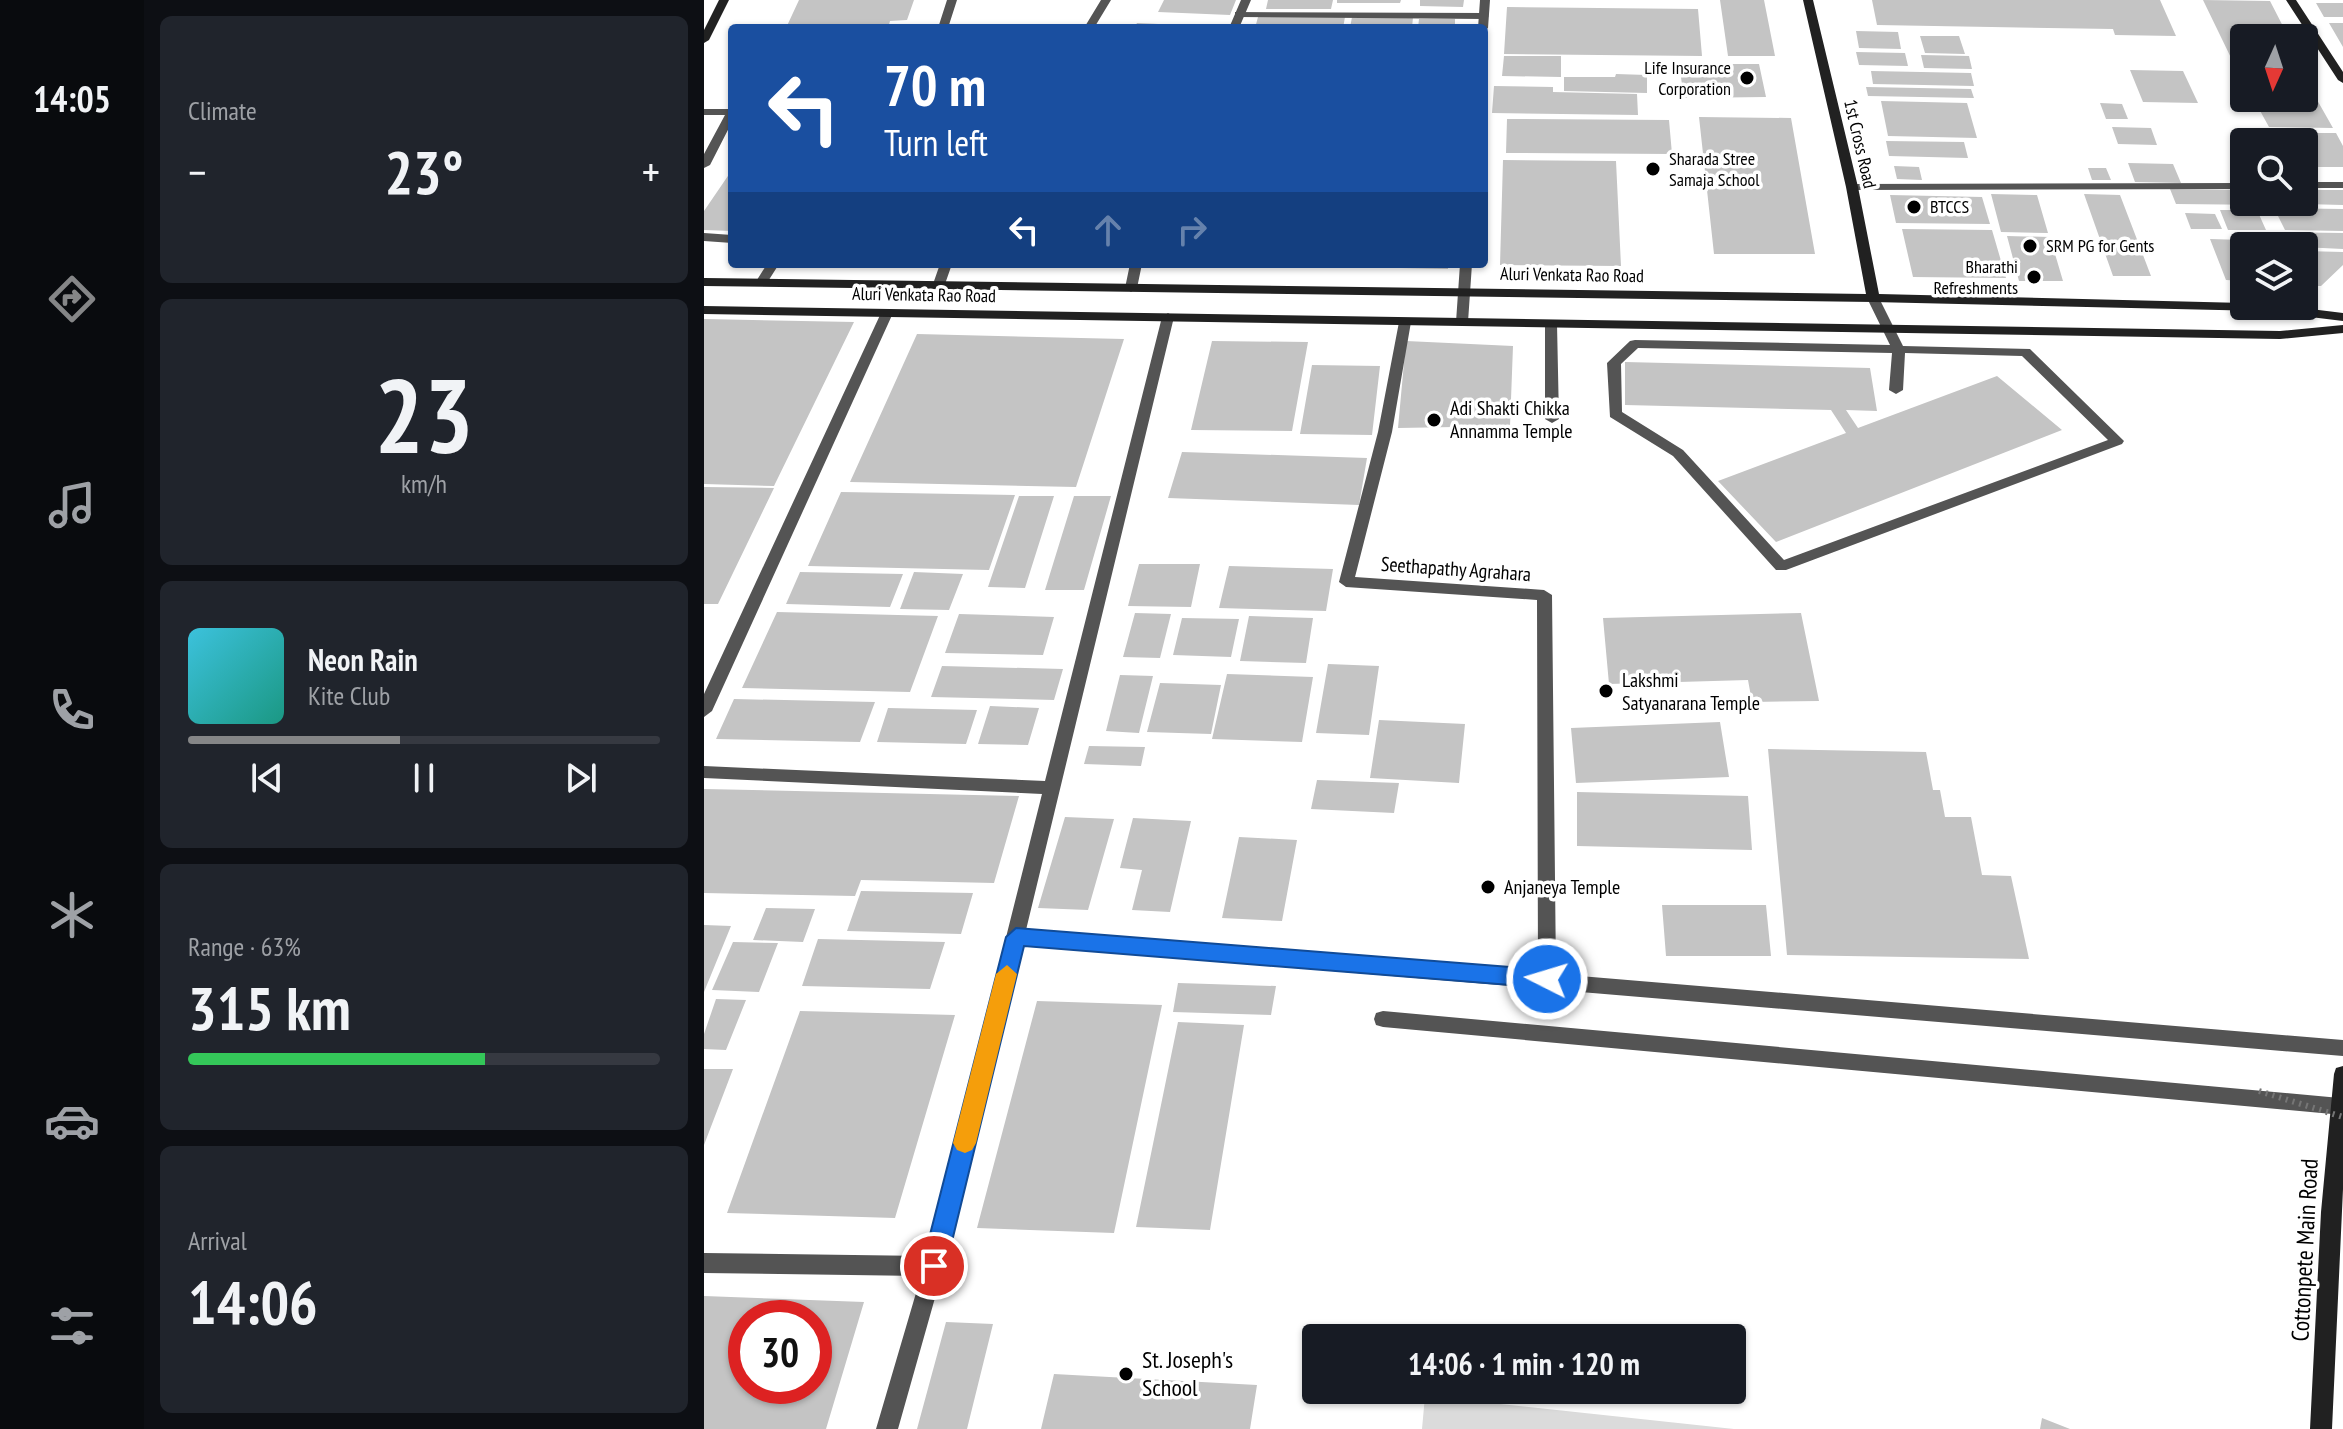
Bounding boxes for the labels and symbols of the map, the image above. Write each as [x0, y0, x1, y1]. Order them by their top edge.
north arrow [2230, 24, 2318, 112]
place label: Life Insurance Corporation [1644, 56, 1731, 100]
marker: Life Insurance Corporation [1738, 69, 1756, 87]
street label: 1st Cross Road [1839, 97, 1882, 191]
place label: Sharada Stree Samaja School [1669, 147, 1760, 191]
marker: Sharada Stree Samaja School [1644, 160, 1662, 178]
place label: BTCCS [1930, 195, 1970, 218]
marker: BTCCS [1905, 198, 1923, 216]
place label: SRM PG for Gents [2046, 234, 2154, 257]
marker: SRM PG for Gents [2021, 237, 2039, 255]
place label: Bharathi Refreshments [1934, 255, 2018, 299]
street label: Aluri Venkata Rao Road [1500, 262, 1644, 287]
marker: Bharathi Refreshments [2025, 268, 2043, 286]
street label: Aluri Venkata Rao Road [852, 282, 996, 307]
place label: Adi Shakti Chikka Annamma Temple [1450, 395, 1573, 444]
marker: Adi Shakti Chikka Annamma Temple [1425, 411, 1443, 429]
street label: Seethapathy Agrahara [1380, 551, 1532, 587]
place label: Lakshmi Satyanarana Temple [1622, 667, 1760, 716]
marker: Lakshmi Satyanarana Temple [1597, 682, 1615, 700]
place label: Anjaneya Temple [1504, 874, 1620, 900]
marker: Anjaneya Temple [1479, 878, 1497, 896]
position arrow [1505, 937, 1589, 1021]
street label: Cottonpete Main Road [2284, 1158, 2325, 1342]
pin [900, 1232, 968, 1300]
speed limit sign: 30 [728, 1300, 832, 1404]
place label: St. Joseph's School [1142, 1344, 1233, 1403]
marker: St. Joseph's School [1117, 1365, 1135, 1383]

